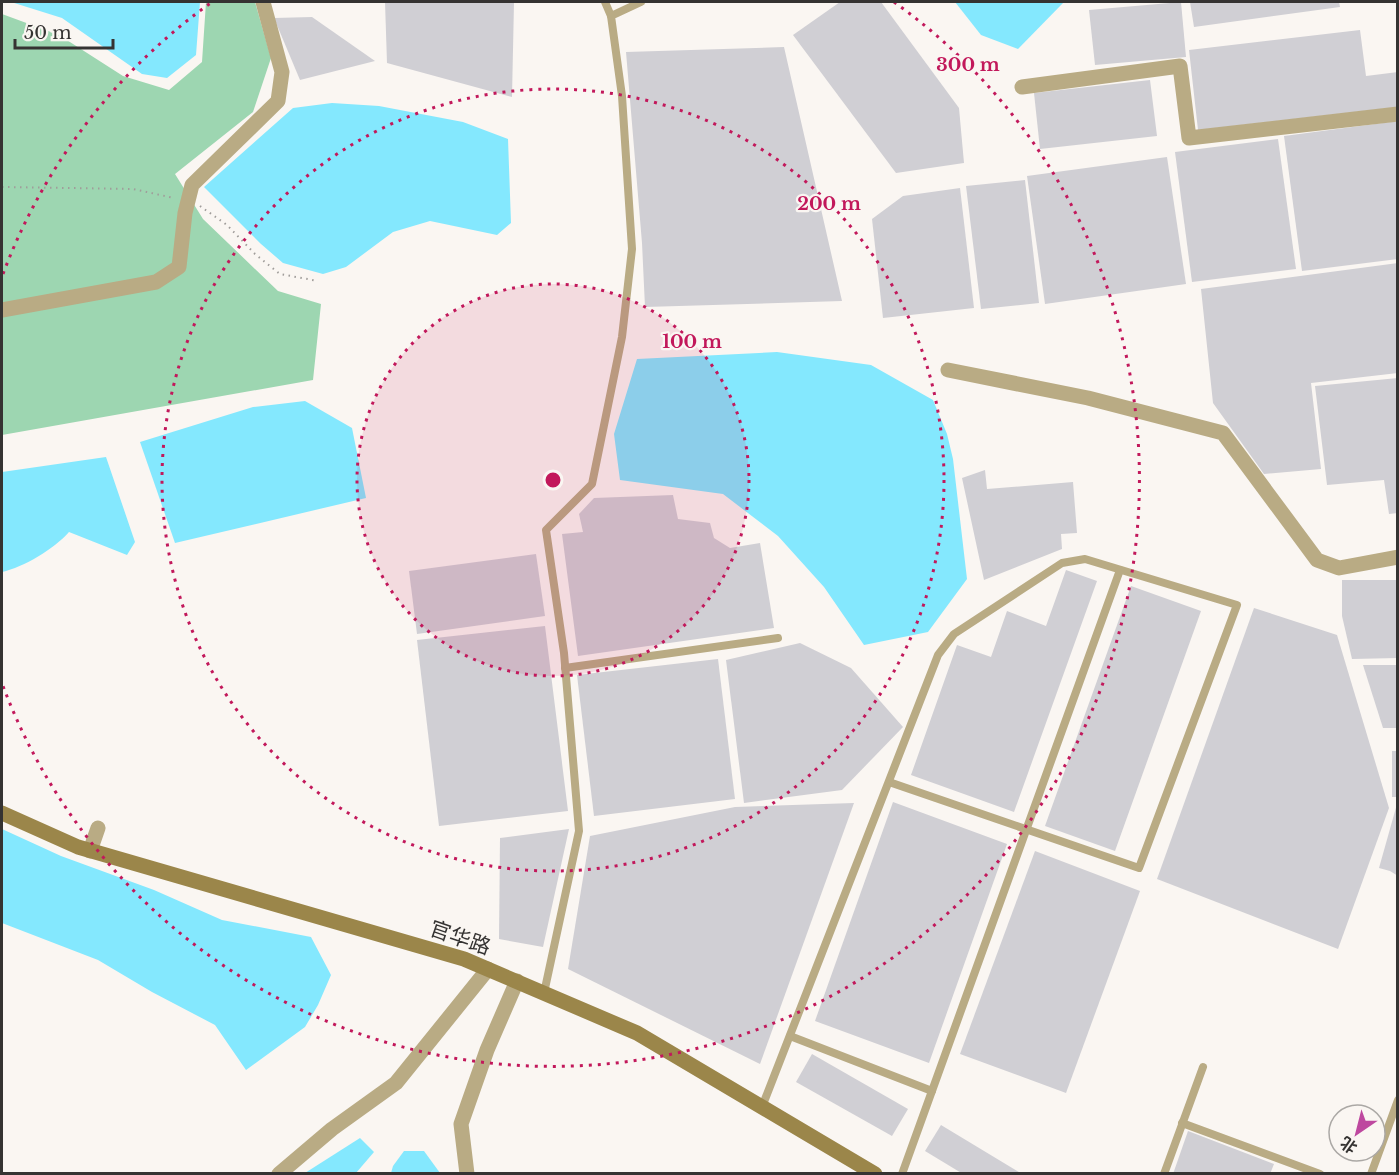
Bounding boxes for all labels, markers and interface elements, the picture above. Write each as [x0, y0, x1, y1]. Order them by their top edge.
scale bar [15, 12, 112, 50]
text: 50 m [24, 22, 72, 44]
text: 300 m [936, 54, 1000, 76]
text: 200 m [797, 193, 861, 215]
text: 100 m [662, 331, 722, 353]
centre of rings [543, 470, 563, 490]
street label: 官华路 [426, 915, 494, 961]
north arrow [1327, 1103, 1387, 1163]
text: 北 [1336, 1133, 1361, 1158]

